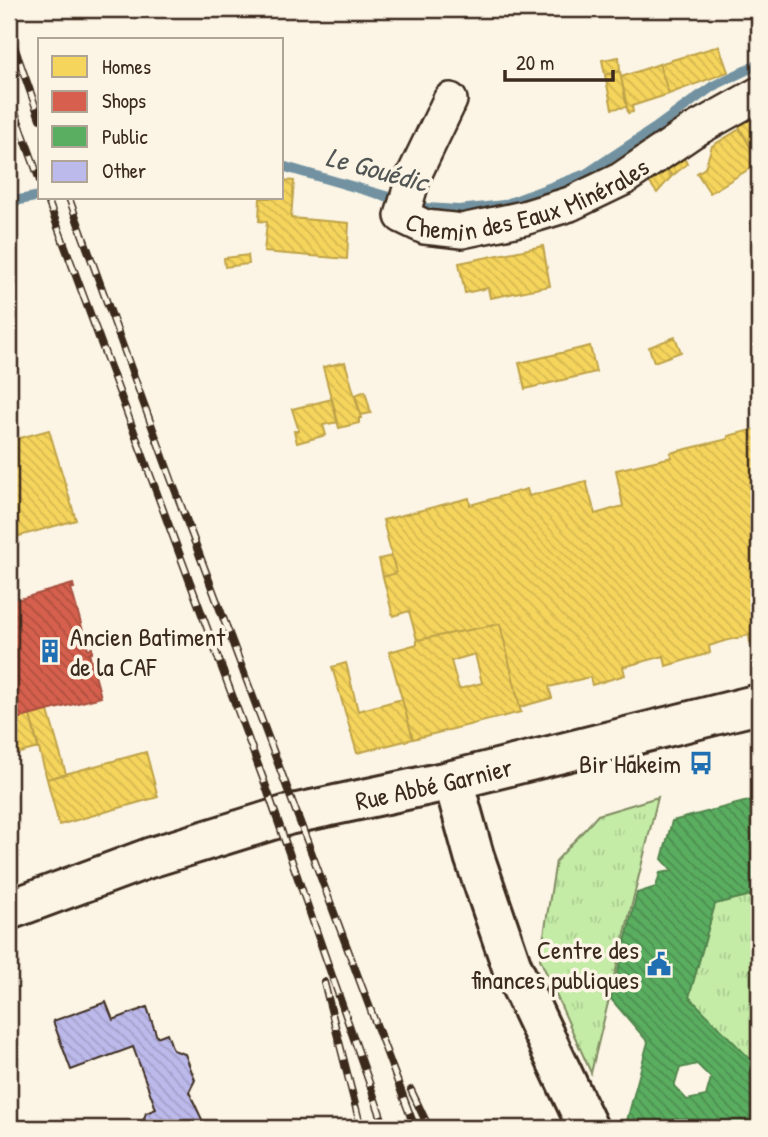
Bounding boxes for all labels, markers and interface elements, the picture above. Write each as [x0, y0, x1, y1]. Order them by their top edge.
legend [38, 38, 284, 200]
scale bar [505, 38, 614, 82]
text: 20 m [516, 48, 554, 77]
text: Homes [102, 52, 151, 81]
text: Shops [102, 86, 146, 115]
text: Public [102, 122, 148, 151]
water label: Le Gouédic [322, 137, 435, 202]
street label: Chemin des Eaux Minérales [400, 149, 655, 249]
text: Other [102, 156, 146, 185]
place label: Ancien Batiment de la CAF [70, 619, 226, 684]
building icon: Ancien Batiment de la CAF [36, 637, 64, 665]
place label: Bir Hakeim [579, 746, 681, 781]
street label: Rue Abbé Garnier [352, 748, 516, 818]
bus stop icon: Bir Hakeim [687, 749, 715, 777]
place label: Centre des finances publiques [471, 932, 639, 997]
public building icon: Centre des finances publiques [645, 950, 673, 978]

